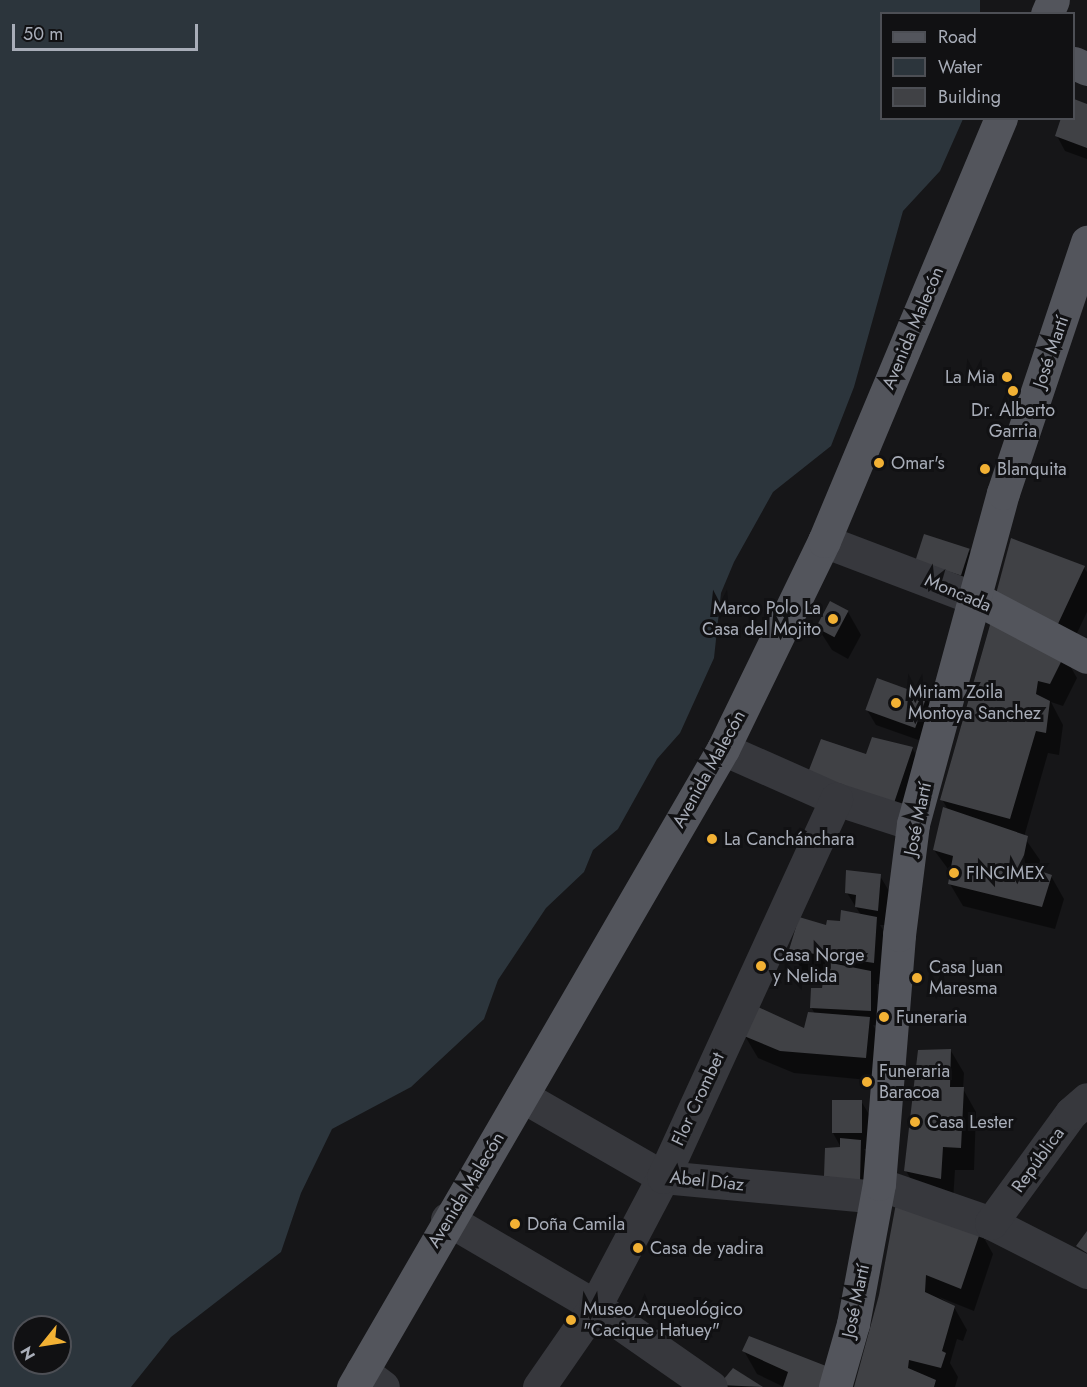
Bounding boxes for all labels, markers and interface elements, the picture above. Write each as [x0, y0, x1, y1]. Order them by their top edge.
scale bar [15, 12, 201, 50]
legend [880, 12, 1075, 120]
text: 50 m [23, 21, 63, 47]
text: Road [938, 24, 977, 50]
text: Water [938, 54, 982, 80]
text: Building [938, 84, 1001, 110]
street label: Avenida Malecón [877, 264, 949, 392]
street label: José Martí [1029, 313, 1073, 391]
place label: La Mia [945, 366, 995, 388]
marker: La Mia [1000, 370, 1014, 384]
marker: Dr. Alberto Garria [1006, 384, 1020, 398]
place label: Dr. Alberto Garria [971, 400, 1055, 442]
place label: Omar's [891, 452, 945, 474]
marker: Omar's [872, 456, 886, 470]
place label: Blanquita [997, 458, 1067, 480]
marker: Blanquita [978, 462, 992, 476]
street label: Moncada [922, 569, 994, 617]
place label: Marco Polo La Casa del Mojito [702, 598, 821, 640]
marker: Marco Polo La Casa del Mojito [826, 612, 840, 626]
place label: Miriam Zoila Montoya Sanchez [908, 682, 1041, 724]
marker: Miriam Zoila Montoya Sanchez [889, 696, 903, 710]
street label: Avenida Malecón [668, 707, 750, 831]
street label: José Martí [900, 780, 936, 858]
place label: La Canchánchara [724, 828, 854, 850]
marker: La Canchánchara [705, 832, 719, 846]
place label: FINCIMEX [966, 862, 1045, 884]
marker: FINCIMEX [947, 866, 961, 880]
place label: Casa Norge y Nelida [773, 945, 865, 988]
place label: Casa Juan Maresma [929, 957, 1003, 1000]
marker: Casa Norge y Nelida [754, 959, 768, 973]
marker: Casa Juan Maresma [910, 971, 924, 985]
place label: Funeraria [896, 1006, 967, 1028]
marker: Funeraria [877, 1010, 891, 1024]
street label: Flor Crombet [667, 1049, 729, 1149]
place label: Funeraria Baracoa [879, 1061, 950, 1104]
marker: Funeraria Baracoa [860, 1075, 874, 1089]
place label: Casa Lester [927, 1111, 1014, 1133]
marker: Casa Lester [908, 1115, 922, 1129]
street label: República [1007, 1123, 1069, 1197]
street label: Avenida Malecón [423, 1128, 509, 1252]
street label: Abel Díaz [669, 1166, 745, 1196]
place label: Doña Camila [527, 1213, 625, 1235]
marker: Doña Camila [508, 1217, 522, 1231]
place label: Casa de yadira [650, 1237, 764, 1259]
marker: Casa de yadira [631, 1241, 645, 1255]
street label: José Martí [838, 1262, 874, 1340]
place label: Museo Arqueológico "Cacique Hatuey" [583, 1299, 743, 1342]
marker: Museo Arqueológico "Cacique Hatuey" [564, 1313, 578, 1327]
north arrow [12, 1315, 72, 1375]
text: N [15, 1342, 41, 1365]

